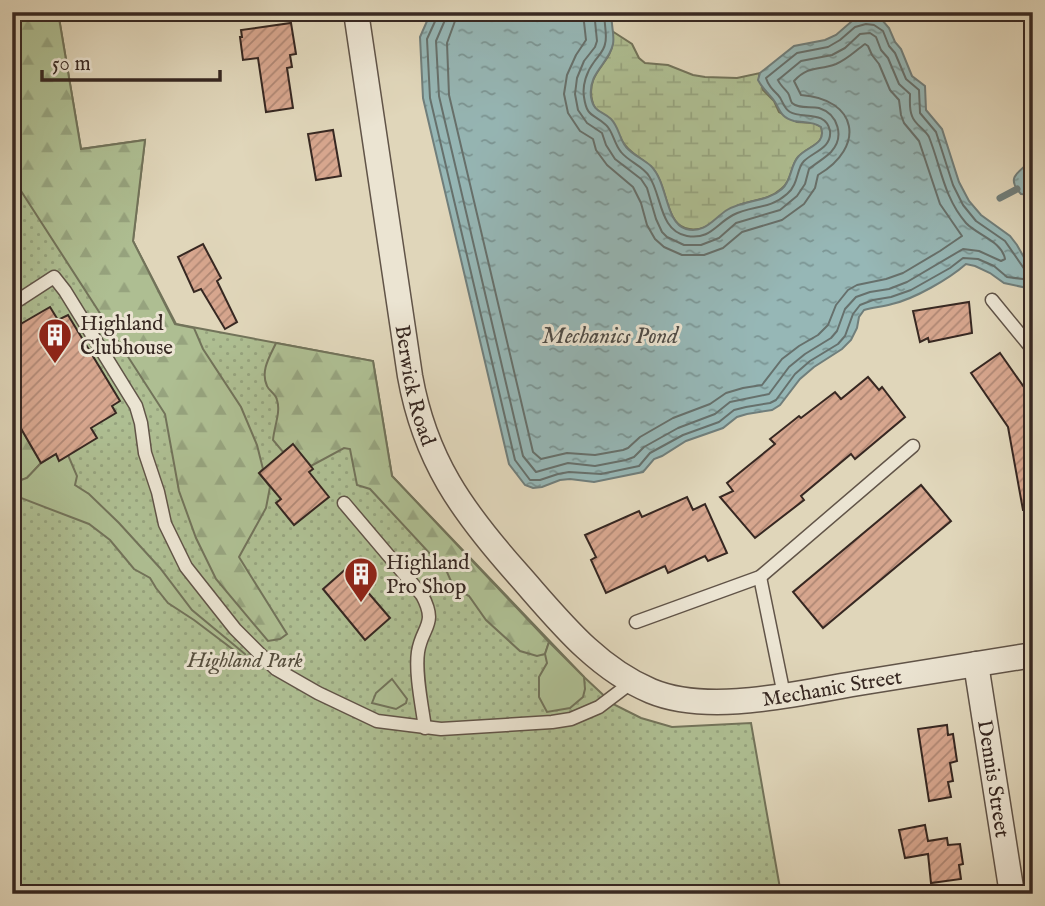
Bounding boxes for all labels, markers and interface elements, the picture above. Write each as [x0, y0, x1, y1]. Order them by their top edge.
scale bar [42, 38, 220, 82]
text: 50 m [52, 51, 91, 78]
place label: Highland Clubhouse [80, 311, 173, 362]
building icon: Highland Clubhouse [36, 316, 74, 365]
water label: Mechanics Pond [542, 322, 680, 351]
street label: Berwick Road [388, 323, 441, 451]
place label: Highland Pro Shop [386, 550, 470, 601]
building icon: Highland Pro Shop [342, 555, 380, 604]
park label: Highland Park [186, 648, 303, 675]
street label: Mechanic Street [761, 664, 904, 714]
street label: Dennis Street [970, 718, 1015, 840]

